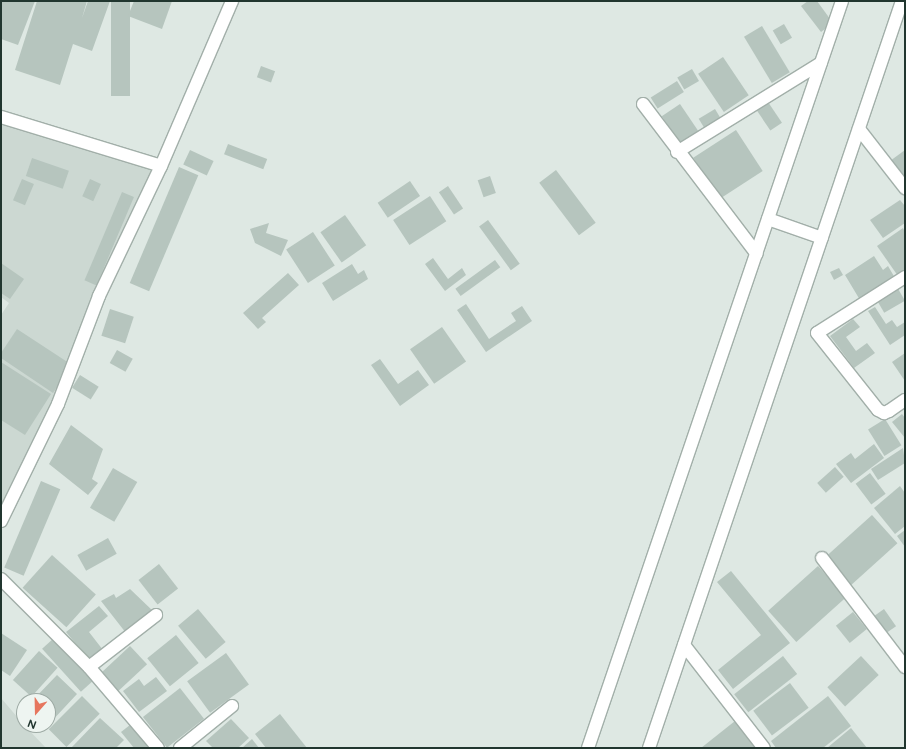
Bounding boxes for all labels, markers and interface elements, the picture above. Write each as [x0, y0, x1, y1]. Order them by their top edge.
north arrow [16, 693, 56, 733]
text: N [26, 716, 38, 731]

